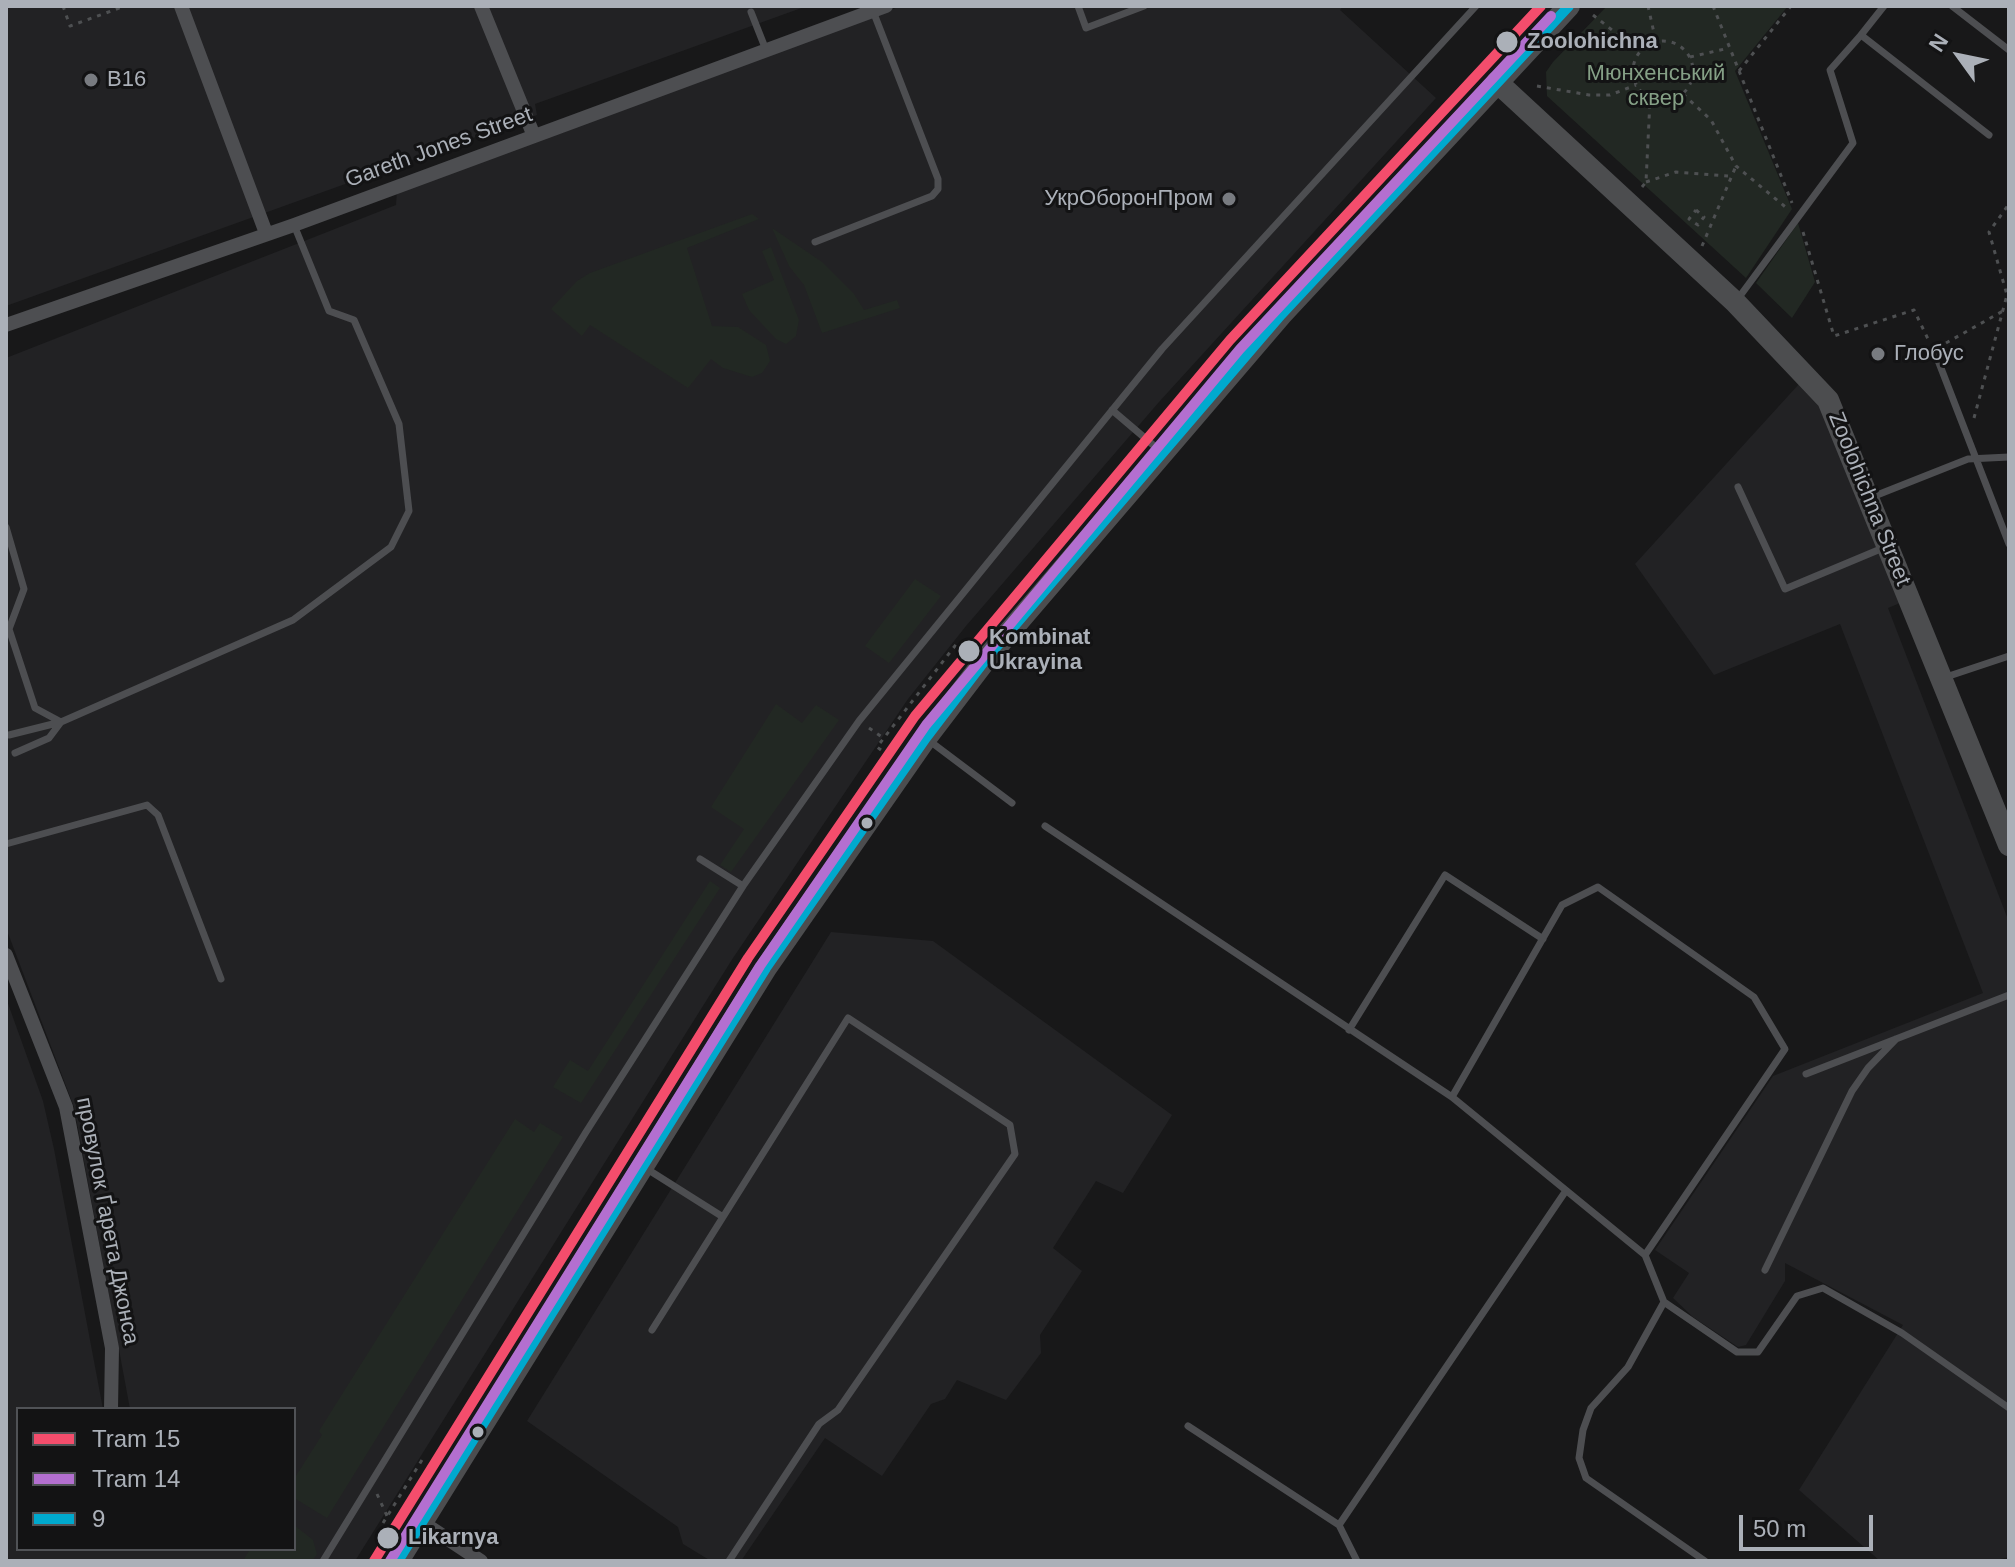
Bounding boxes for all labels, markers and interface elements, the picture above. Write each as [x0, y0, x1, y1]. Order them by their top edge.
north arrow [1919, 16, 1999, 96]
marker: Zoolohichna [1494, 29, 1520, 55]
place label: Zoolohichna [1527, 29, 1658, 55]
text: N [1924, 29, 1953, 56]
park label: Мюнхенський сквер [1587, 61, 1725, 112]
place label: B16 [107, 67, 146, 93]
marker: B16 [82, 71, 100, 89]
street label: Gareth Jones Street [342, 102, 536, 194]
place label: УкрОборонПром [1044, 186, 1213, 212]
marker: УкрОборонПром [1220, 190, 1238, 208]
place label: Глобус [1894, 341, 1964, 367]
marker: Глобус [1869, 345, 1887, 363]
street label: Zoolohichna Street [1822, 408, 1916, 590]
place label: Kombinat Ukrayina [989, 625, 1090, 676]
marker: Kombinat Ukrayina [956, 638, 982, 664]
unlabelled marker [859, 815, 875, 831]
street label: провулок Ґарета Джонса [70, 1095, 144, 1347]
legend [16, 1407, 296, 1551]
unlabelled marker [470, 1424, 486, 1440]
text: Tram 15 [92, 1425, 180, 1452]
text: Tram 14 [92, 1465, 180, 1492]
scale bar [1743, 1499, 1877, 1549]
text: 9 [92, 1505, 105, 1532]
text: 50 m [1753, 1515, 1806, 1542]
marker: Likarnya [375, 1525, 401, 1551]
place label: Likarnya [408, 1525, 498, 1551]

